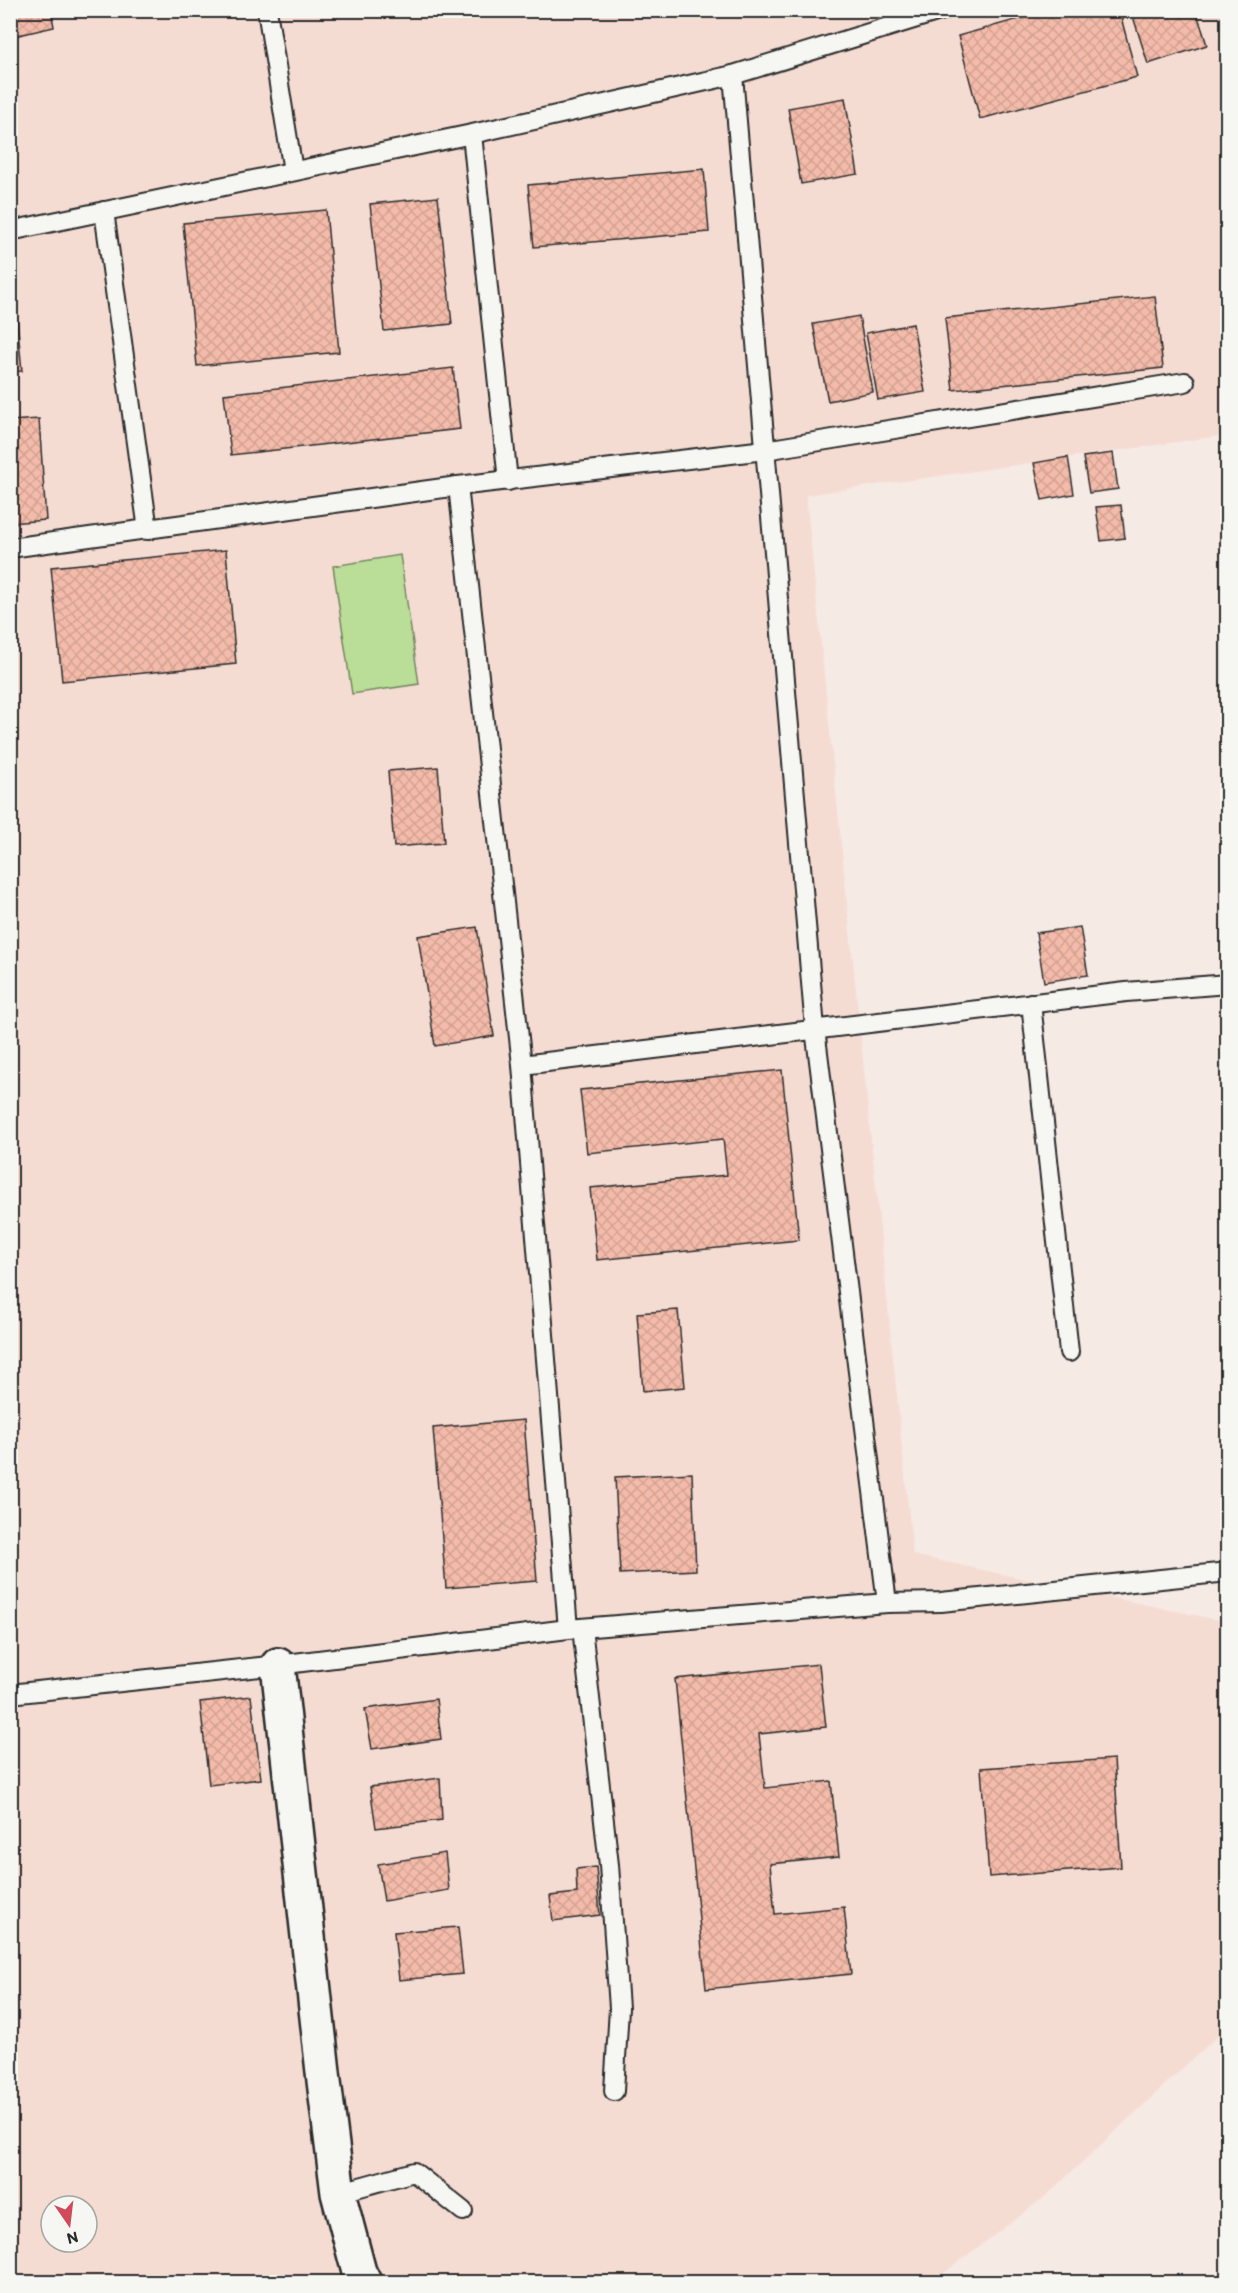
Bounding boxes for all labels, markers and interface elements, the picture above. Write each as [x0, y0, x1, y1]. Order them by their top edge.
north arrow [39, 2194, 99, 2254]
text: N [65, 2228, 80, 2249]

